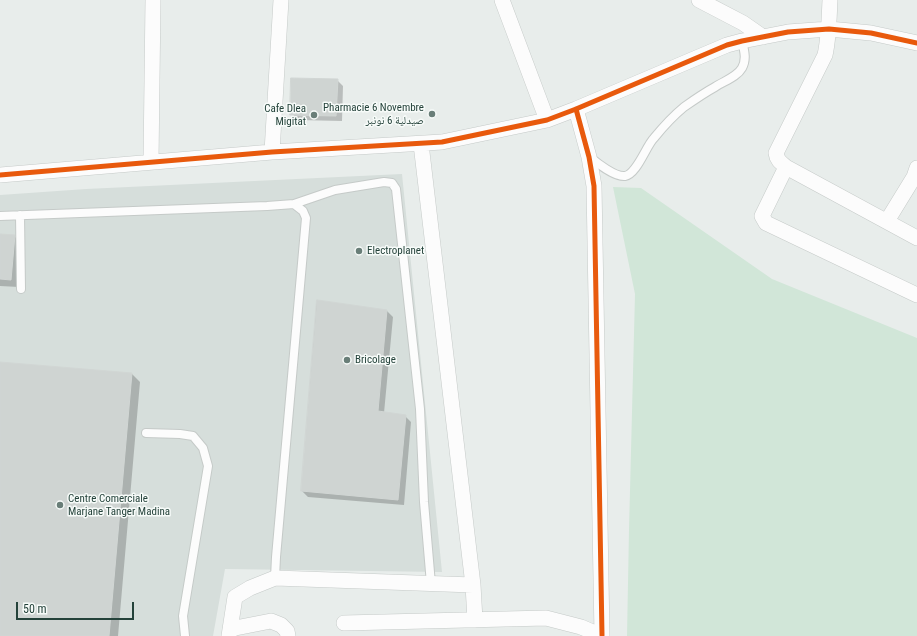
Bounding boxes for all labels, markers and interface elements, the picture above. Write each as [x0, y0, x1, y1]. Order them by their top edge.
place label: Pharmacie 6 Novembre صيدلية 6 نونبر [323, 101, 424, 127]
place label: Cafe Dlea Migitat [264, 102, 306, 128]
marker: Pharmacie 6 Novembre صيدلية 6 نونبر [427, 109, 437, 119]
marker: Cafe Dlea Migitat [309, 110, 319, 120]
place label: Electroplanet [367, 244, 424, 258]
marker: Electroplanet [354, 246, 364, 256]
place label: Bricolage [355, 353, 396, 367]
marker: Bricolage [342, 355, 352, 365]
place label: Centre Comerciale Marjane Tanger Madina [68, 492, 170, 518]
marker: Centre Comerciale Marjane Tanger Madina [55, 500, 65, 510]
scale bar [18, 594, 136, 620]
text: 50 m [23, 602, 47, 616]

